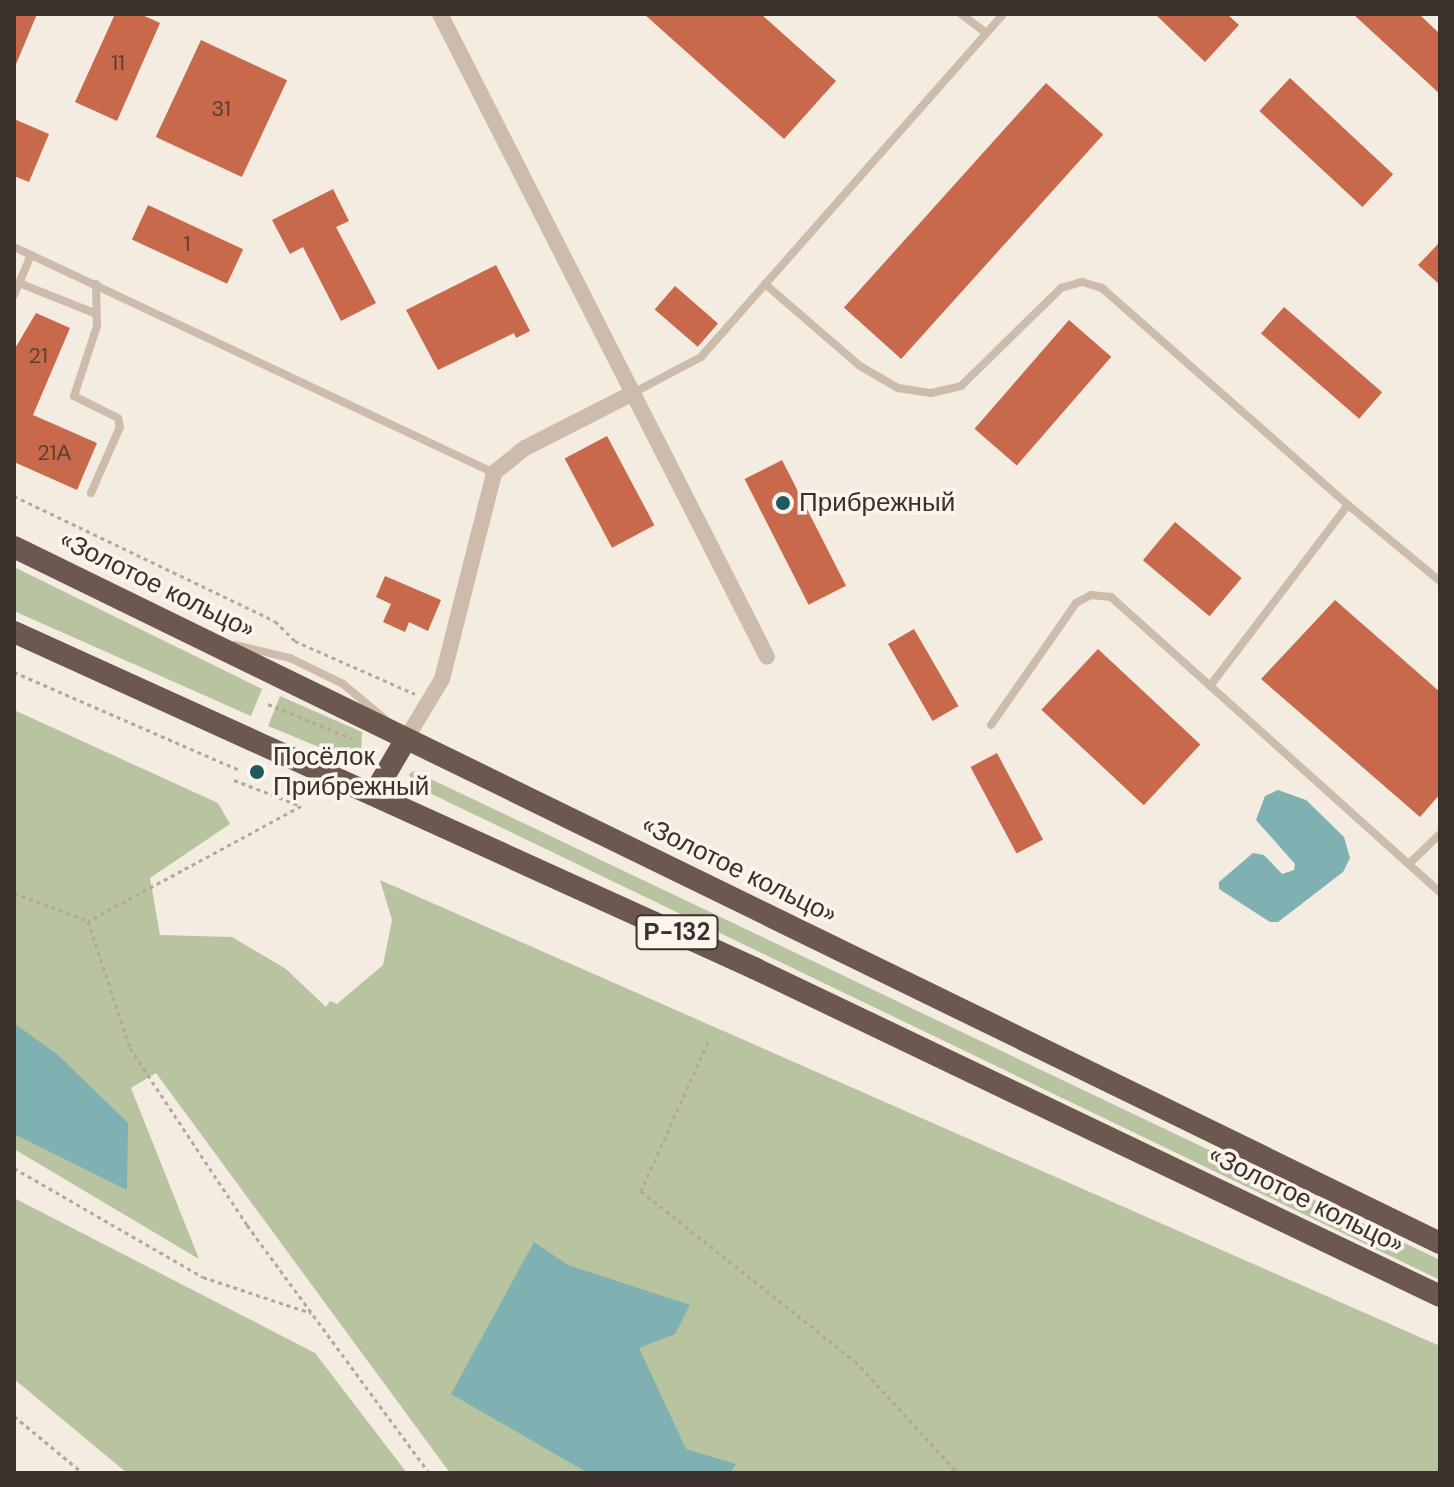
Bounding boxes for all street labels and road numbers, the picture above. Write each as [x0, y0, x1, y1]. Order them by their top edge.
street label: «Золотое кольцо» [54, 524, 260, 646]
street label: «Золотое кольцо» [636, 809, 842, 931]
road number: Р-132 [635, 912, 719, 952]
street label: «Золотое кольцо» [1203, 1139, 1409, 1261]

